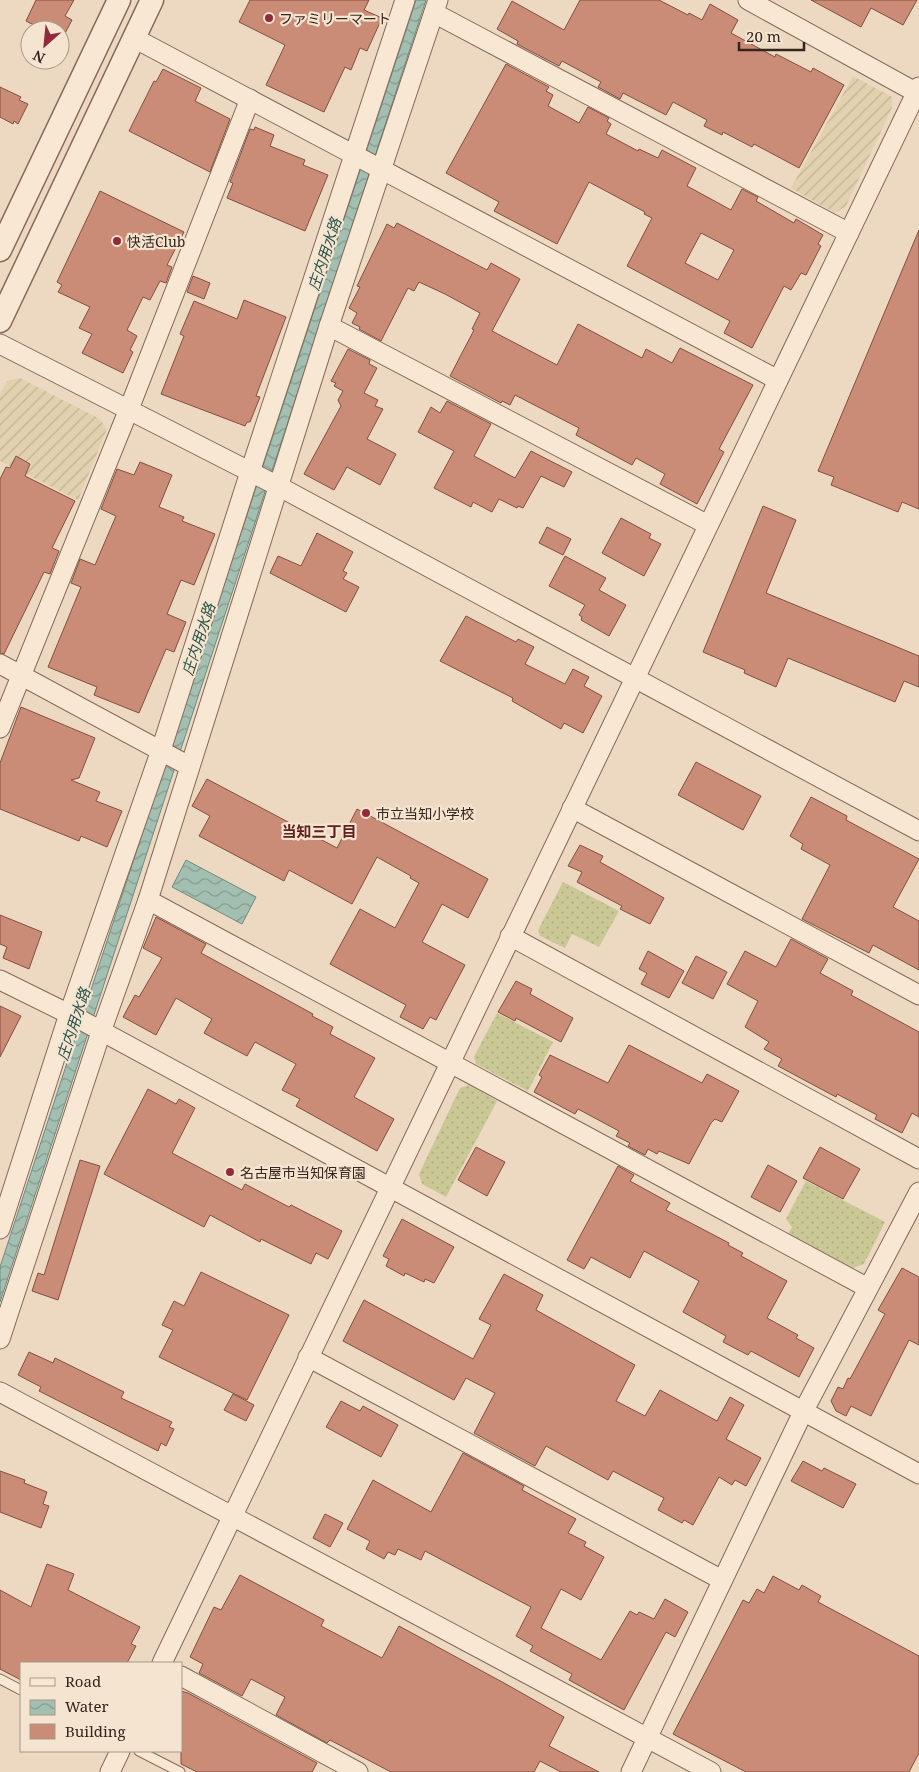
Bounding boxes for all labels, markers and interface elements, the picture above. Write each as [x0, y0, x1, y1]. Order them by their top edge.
place label: ファミリーマート [279, 9, 391, 28]
marker: ファミリーマート [263, 12, 275, 24]
north arrow [20, 20, 70, 70]
scale bar [739, 20, 804, 52]
text: 20 m [746, 26, 781, 46]
text: N [30, 46, 48, 68]
water label: 庄内用水路 [303, 213, 346, 293]
place label: 快活Club [127, 232, 185, 251]
marker: 快活Club [111, 235, 123, 247]
water label: 庄内用水路 [177, 598, 220, 678]
place label: 市立当知小学校 [376, 804, 474, 823]
marker: 市立当知小学校 [360, 807, 372, 819]
district label: 当知三丁目 [281, 821, 357, 841]
water label: 庄内用水路 [52, 983, 95, 1063]
place label: 名古屋市当知保育園 [240, 1163, 366, 1182]
marker: 名古屋市当知保育園 [224, 1166, 236, 1178]
legend [20, 1662, 182, 1752]
text: Road [65, 1671, 101, 1691]
text: Water [65, 1696, 108, 1716]
text: Building [65, 1721, 126, 1741]

